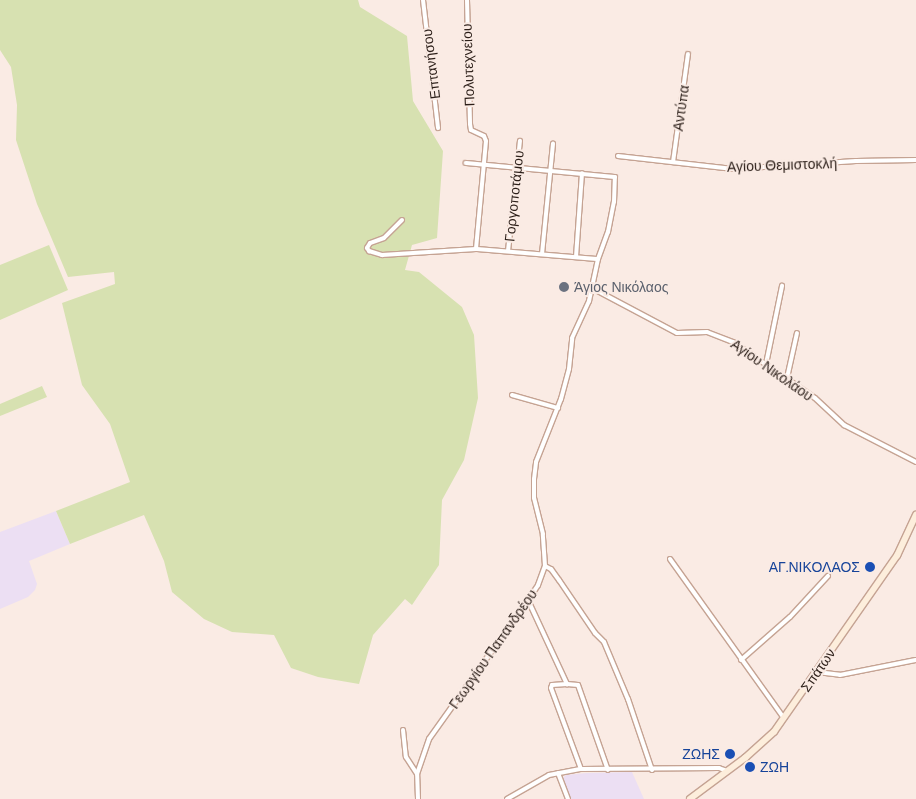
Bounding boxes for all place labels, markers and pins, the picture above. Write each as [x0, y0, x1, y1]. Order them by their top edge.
place label: Άγιος Νικόλαος [574, 279, 668, 295]
marker: Άγιος Νικόλαος [558, 281, 570, 293]
place label: ΑΓ.ΝΙΚΟΛΑΟΣ [769, 559, 860, 575]
marker: ΑΓ.ΝΙΚΟΛΑΟΣ [864, 561, 876, 573]
place label: ΖΩΗΣ [682, 746, 720, 762]
marker: ΖΩΗΣ [724, 748, 736, 760]
place label: ΖΩΗ [760, 759, 789, 775]
marker: ΖΩΗ [744, 761, 756, 773]

